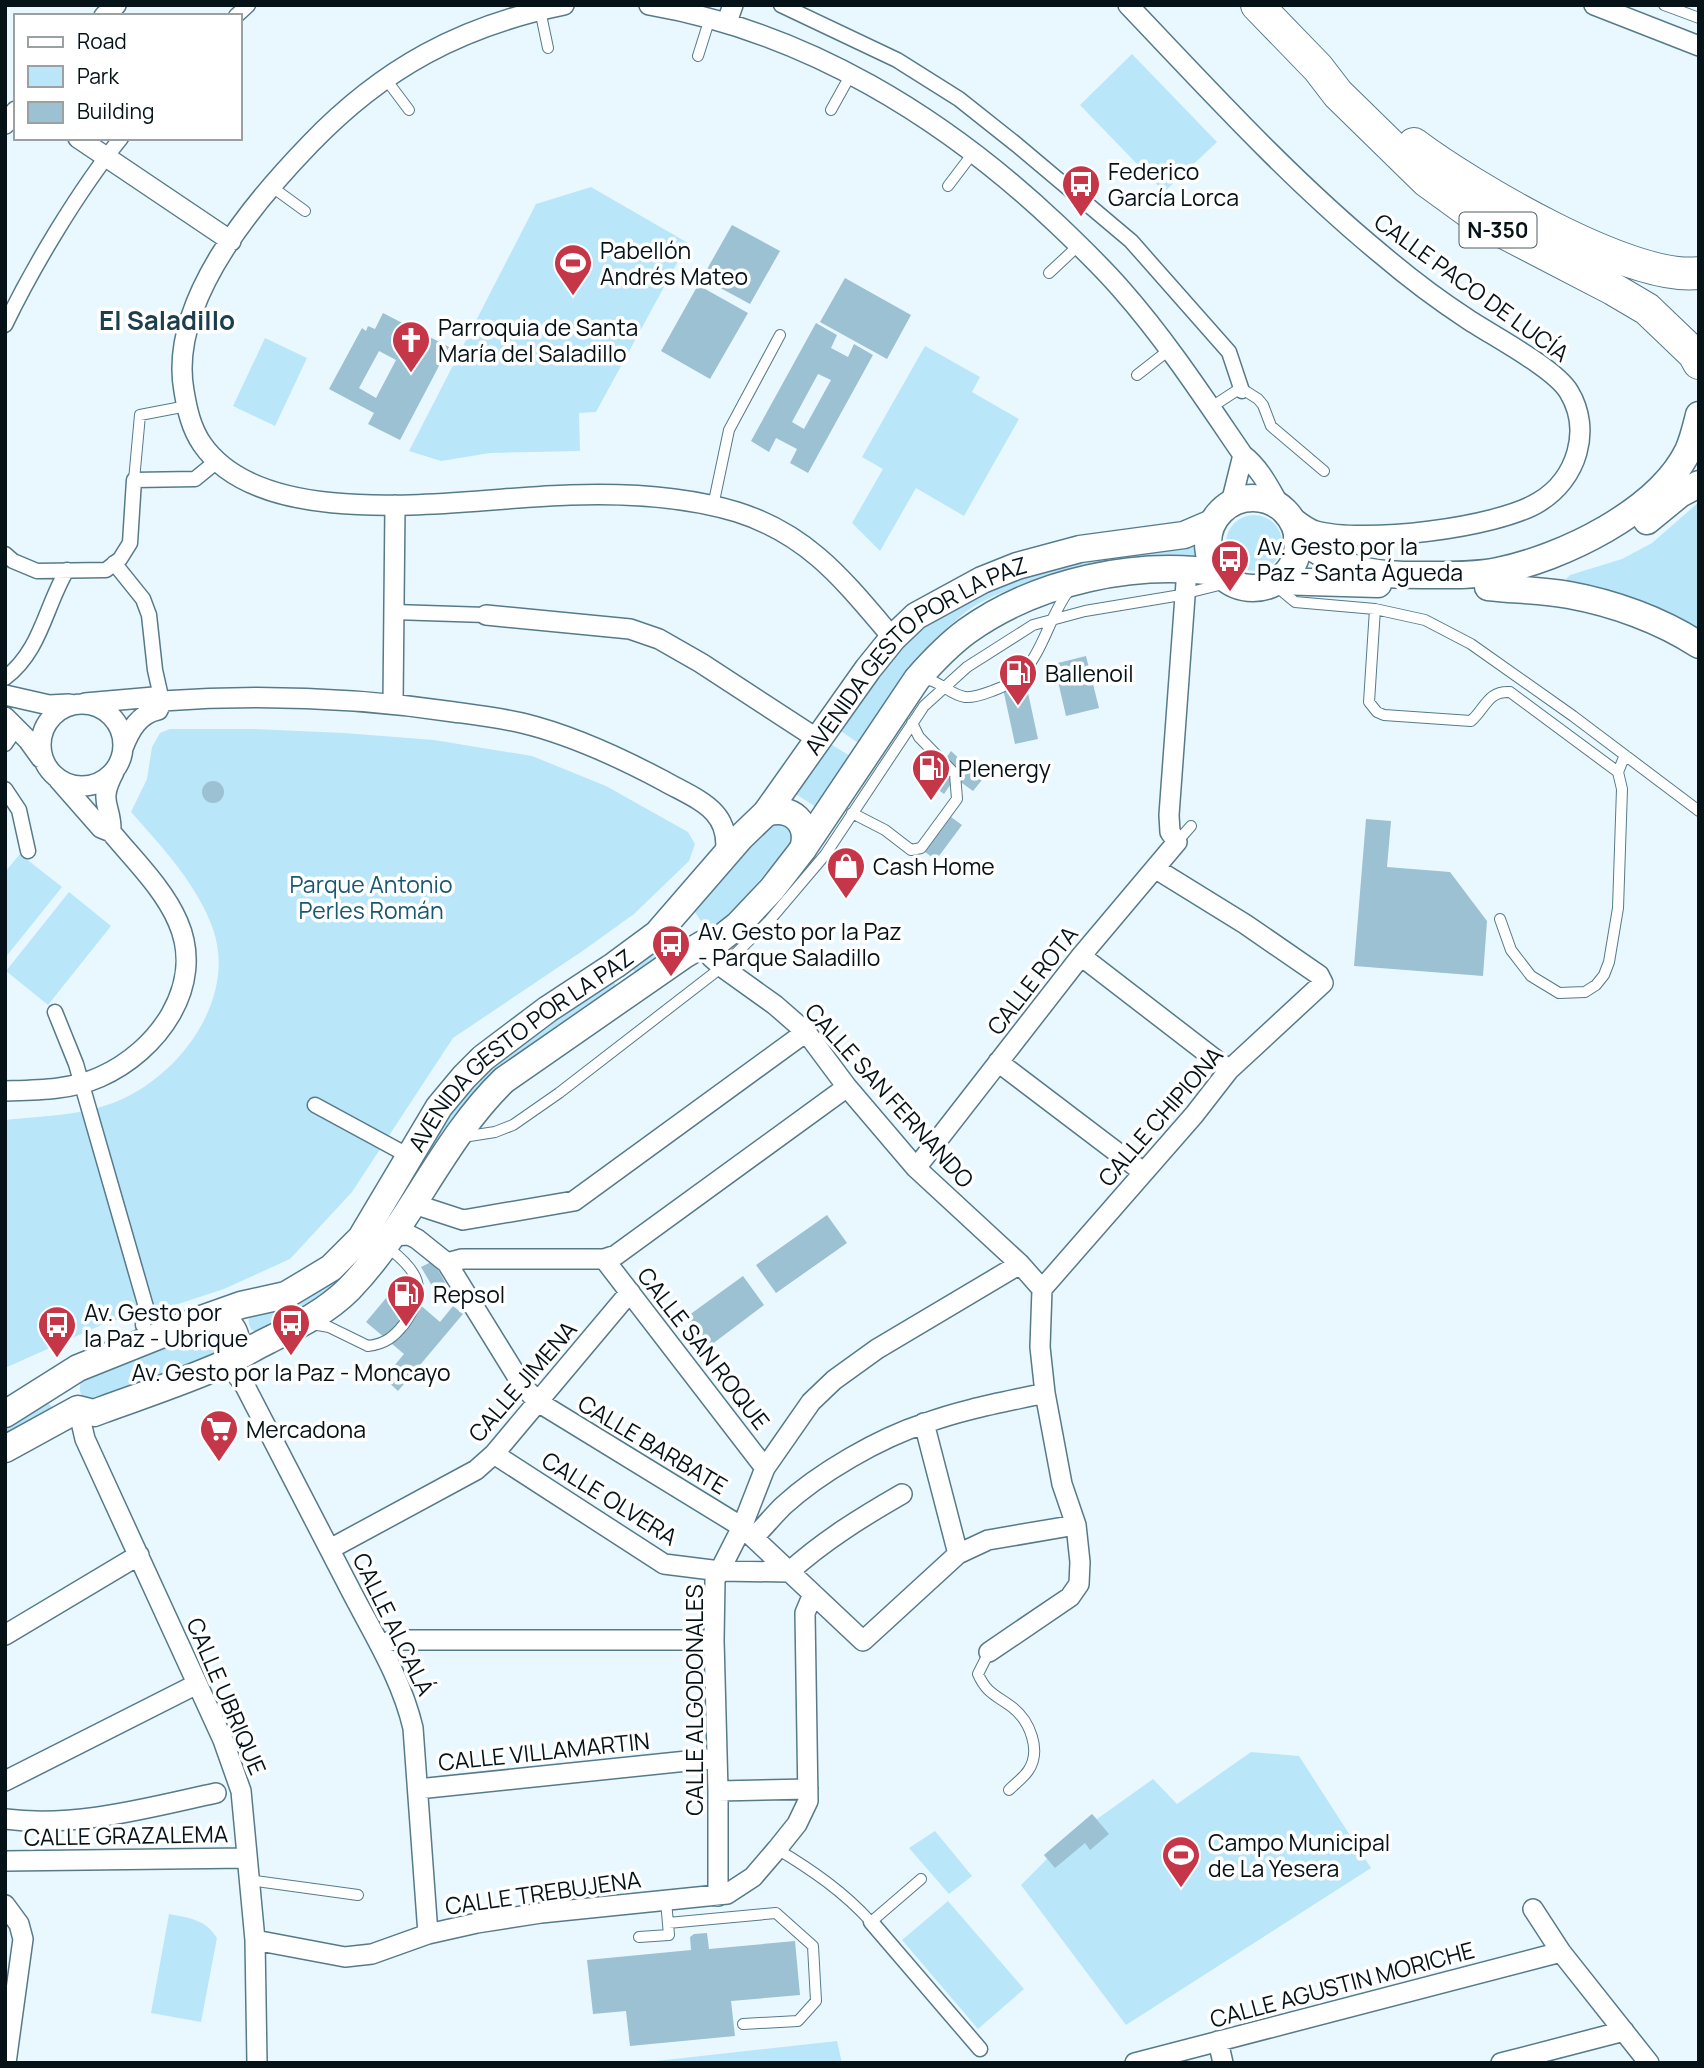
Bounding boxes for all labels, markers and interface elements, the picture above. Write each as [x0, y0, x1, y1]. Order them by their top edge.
legend [14, 14, 242, 140]
text: Road [77, 27, 127, 55]
text: Park [77, 62, 119, 90]
text: Building [77, 97, 154, 125]
place label: Federico García Lorca [1108, 155, 1239, 213]
bus stop icon: Federico García Lorca [1060, 163, 1102, 218]
street label: CALLE PACO DE LUCÍA [1368, 205, 1576, 369]
road number: N-350 [1460, 212, 1536, 247]
place label: Pabellón Andrés Mateo [600, 234, 748, 292]
sports icon: Pabellón Andrés Mateo [552, 242, 594, 297]
district label: El Saladillo [99, 302, 235, 338]
place label: Parroquia de Santa María del Saladillo [438, 311, 638, 369]
church icon: Parroquia de Santa María del Saladillo [390, 319, 432, 374]
place label: Av. Gesto por la Paz - Santa Águeda [1257, 530, 1463, 588]
bus stop icon: Av. Gesto por la Paz - Santa Águeda [1209, 538, 1251, 593]
street label: AVENIDA GESTO POR LA PAZ [796, 548, 1030, 761]
fuel station icon: Ballenoil [997, 652, 1039, 707]
place label: Ballenoil [1045, 657, 1134, 689]
fuel station icon: Plenergy [910, 747, 952, 802]
place label: Plenergy [958, 752, 1051, 784]
shop icon: Cash Home [825, 845, 867, 900]
place label: Cash Home [873, 850, 995, 882]
park label: Parque Antonio Perles Román [290, 868, 452, 926]
place label: Av. Gesto por la Paz - Parque Saladillo [698, 915, 902, 973]
street label: CALLE ROTA [979, 918, 1085, 1041]
bus stop icon: Av. Gesto por la Paz - Parque Saladillo [650, 923, 692, 978]
street label: AVENIDA GESTO POR LA PAZ [400, 941, 639, 1157]
street label: CALLE SAN FERNANDO [798, 996, 982, 1194]
street label: CALLE CHIPIONA [1090, 1039, 1230, 1193]
street label: CALLE SAN ROQUE [630, 1260, 778, 1436]
fuel station icon: Repsol [385, 1273, 427, 1328]
place label: Repsol [433, 1278, 505, 1310]
place label: Av. Gesto por la Paz - Ubrique [84, 1296, 248, 1354]
bus stop icon: Av. Gesto por la Paz - Moncayo [270, 1302, 312, 1357]
bus stop icon: Av. Gesto por la Paz - Ubrique [36, 1304, 78, 1359]
street label: CALLE JIMENA [461, 1313, 584, 1448]
place label: Av. Gesto por la Paz - Moncayo [131, 1356, 451, 1388]
street label: CALLE BARBATE [572, 1387, 734, 1501]
supermarket icon: Mercadona [198, 1408, 240, 1463]
place label: Mercadona [246, 1413, 366, 1445]
street label: CALLE OLVERA [536, 1444, 684, 1553]
street label: CALLE ALCALÁ [346, 1547, 443, 1701]
street label: CALLE ALGODONALES [678, 1584, 710, 1816]
street label: CALLE UBRIQUE [179, 1613, 275, 1779]
street label: CALLE VILLAMARTIN [437, 1724, 651, 1778]
street label: CALLE GRAZALEMA [23, 1817, 229, 1853]
place label: Campo Municipal de La Yesera [1208, 1826, 1390, 1884]
sports icon: Campo Municipal de La Yesera [1160, 1834, 1202, 1889]
street label: CALLE TREBUJENA [443, 1862, 643, 1922]
street label: CALLE AGUSTIN MORICHE [1206, 1933, 1478, 2035]

